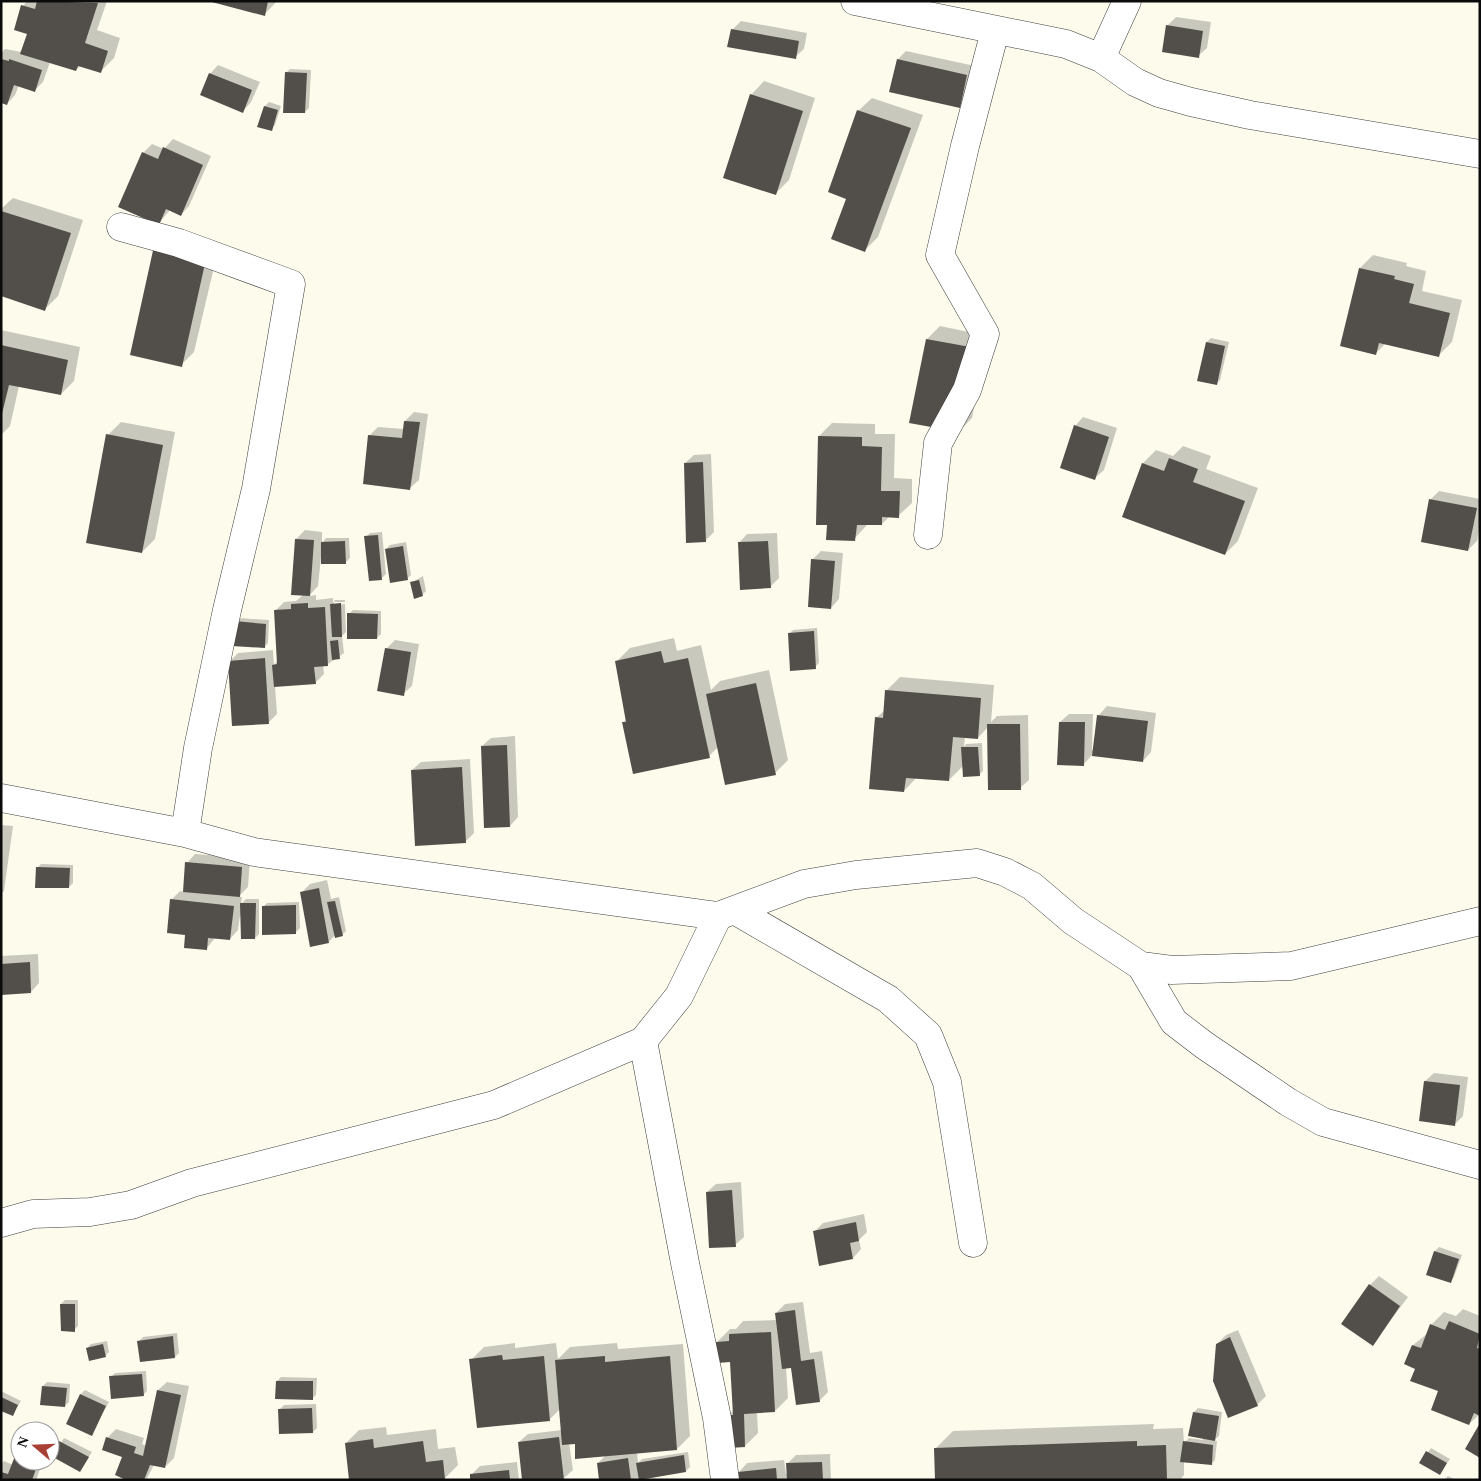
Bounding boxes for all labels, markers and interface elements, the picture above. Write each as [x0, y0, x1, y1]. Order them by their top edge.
north arrow [10, 1421, 60, 1471]
text: N [14, 1435, 32, 1449]

